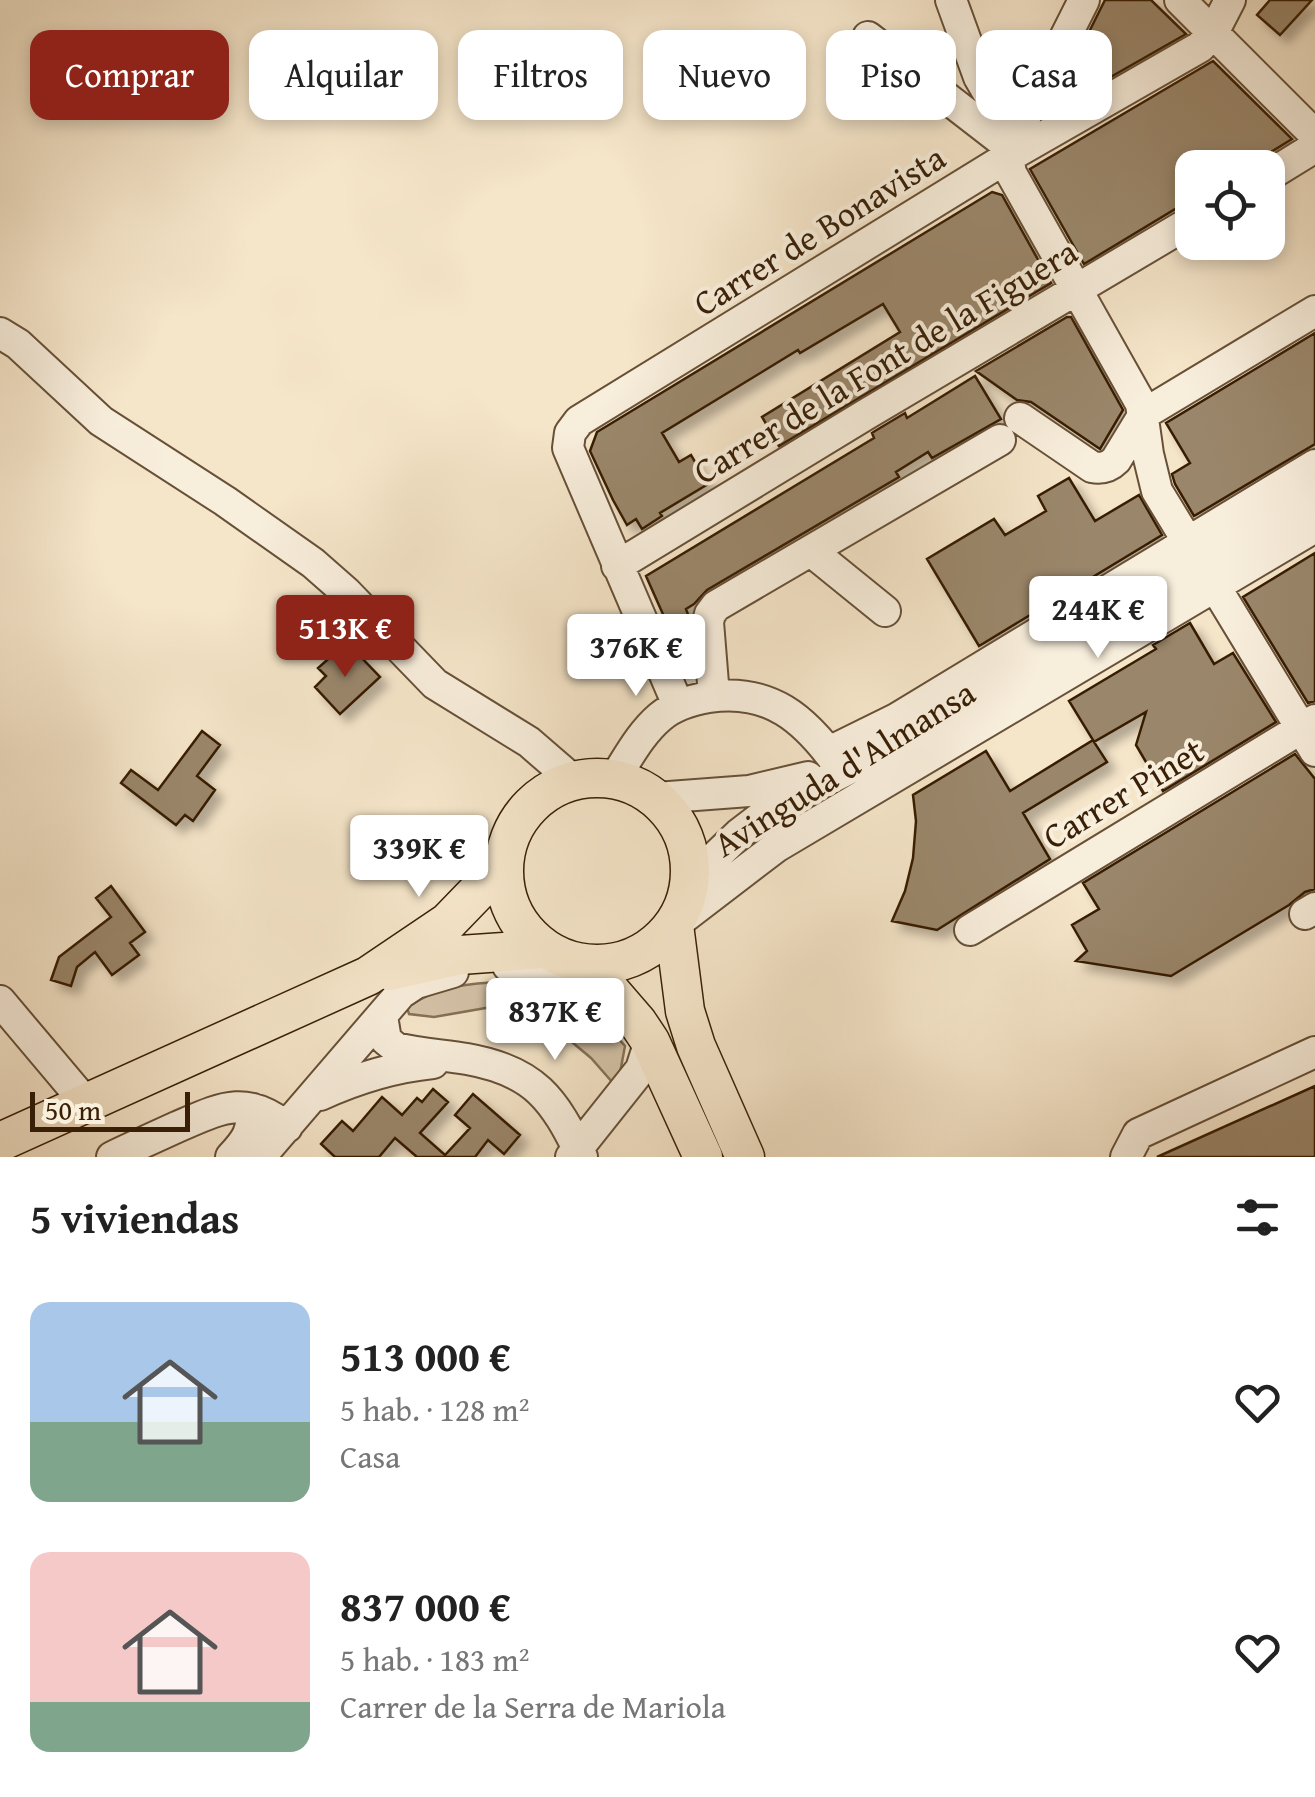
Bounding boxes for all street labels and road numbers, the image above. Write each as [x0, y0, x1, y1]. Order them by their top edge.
street label: Carrer de Bonavista [683, 132, 955, 328]
street label: Carrer de la Font de la Figuera [683, 226, 1087, 496]
street label: Avinguda d'Almansa [703, 667, 985, 869]
street label: Carrer Pinet [1033, 725, 1213, 861]

